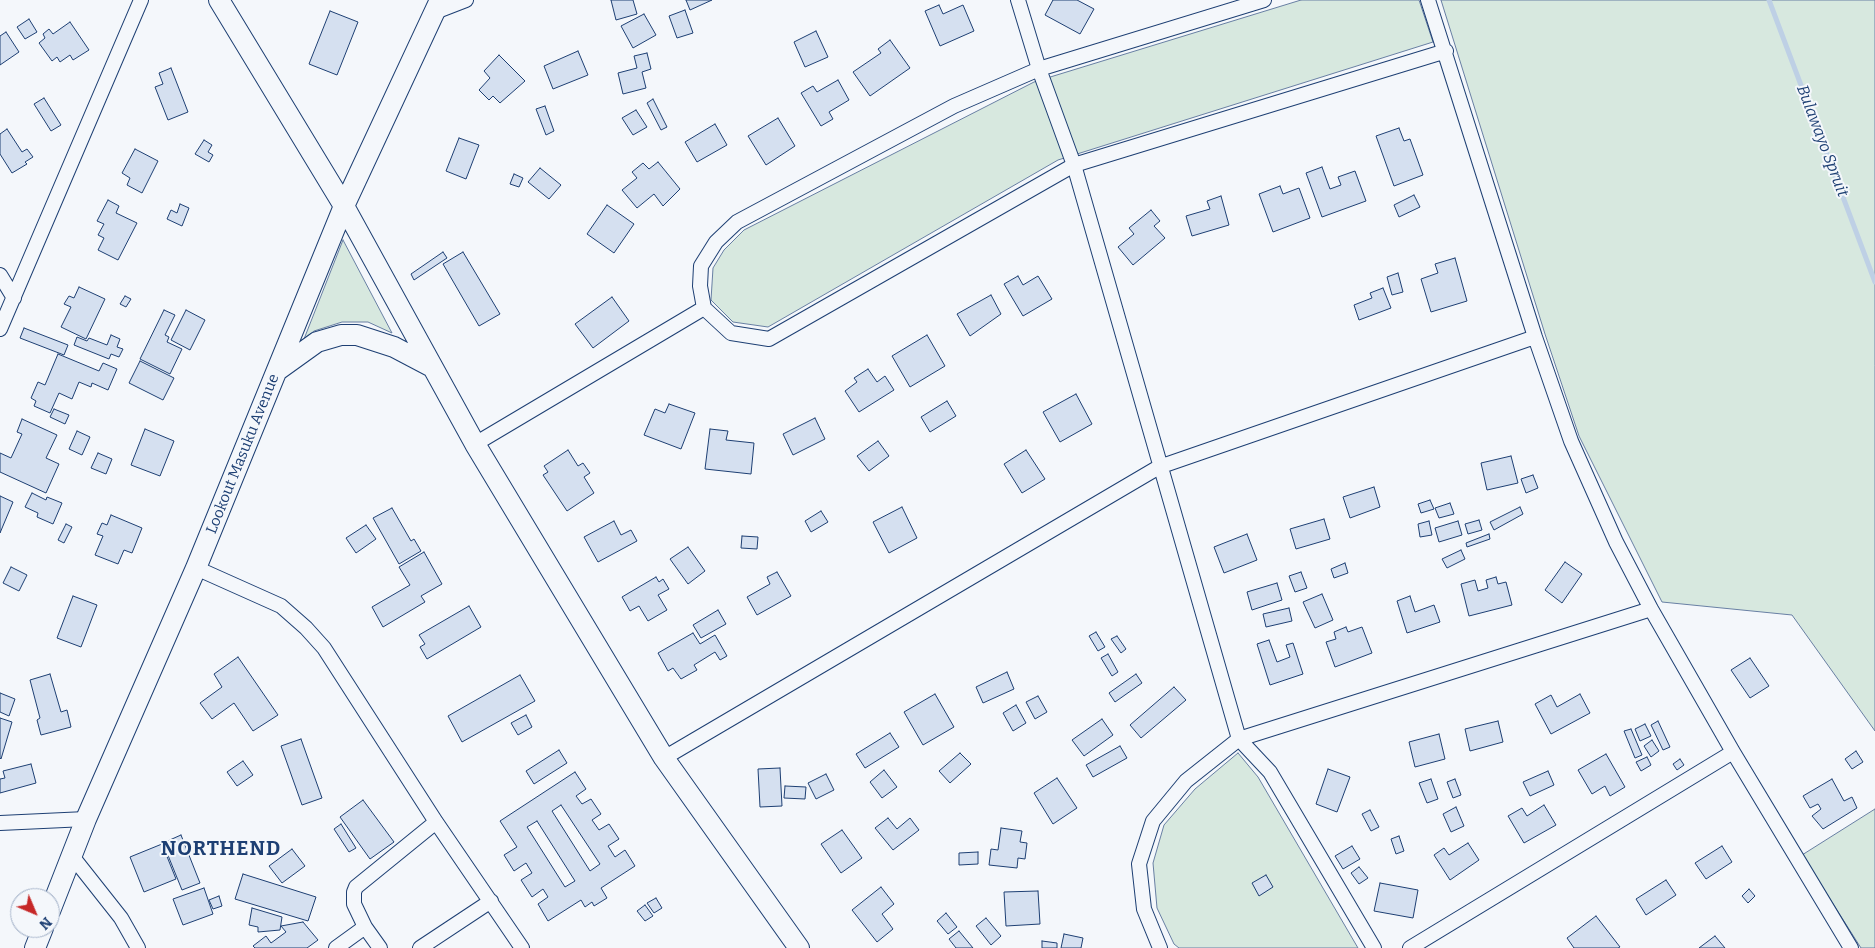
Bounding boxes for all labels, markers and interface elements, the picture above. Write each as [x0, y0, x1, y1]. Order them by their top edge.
water label: Bulawayo Spruit [1792, 82, 1852, 200]
street label: Lookout Masuku Avenue [203, 371, 283, 537]
district label: NORTHEND [160, 837, 282, 861]
north arrow [10, 888, 60, 938]
text: N [35, 913, 55, 933]

